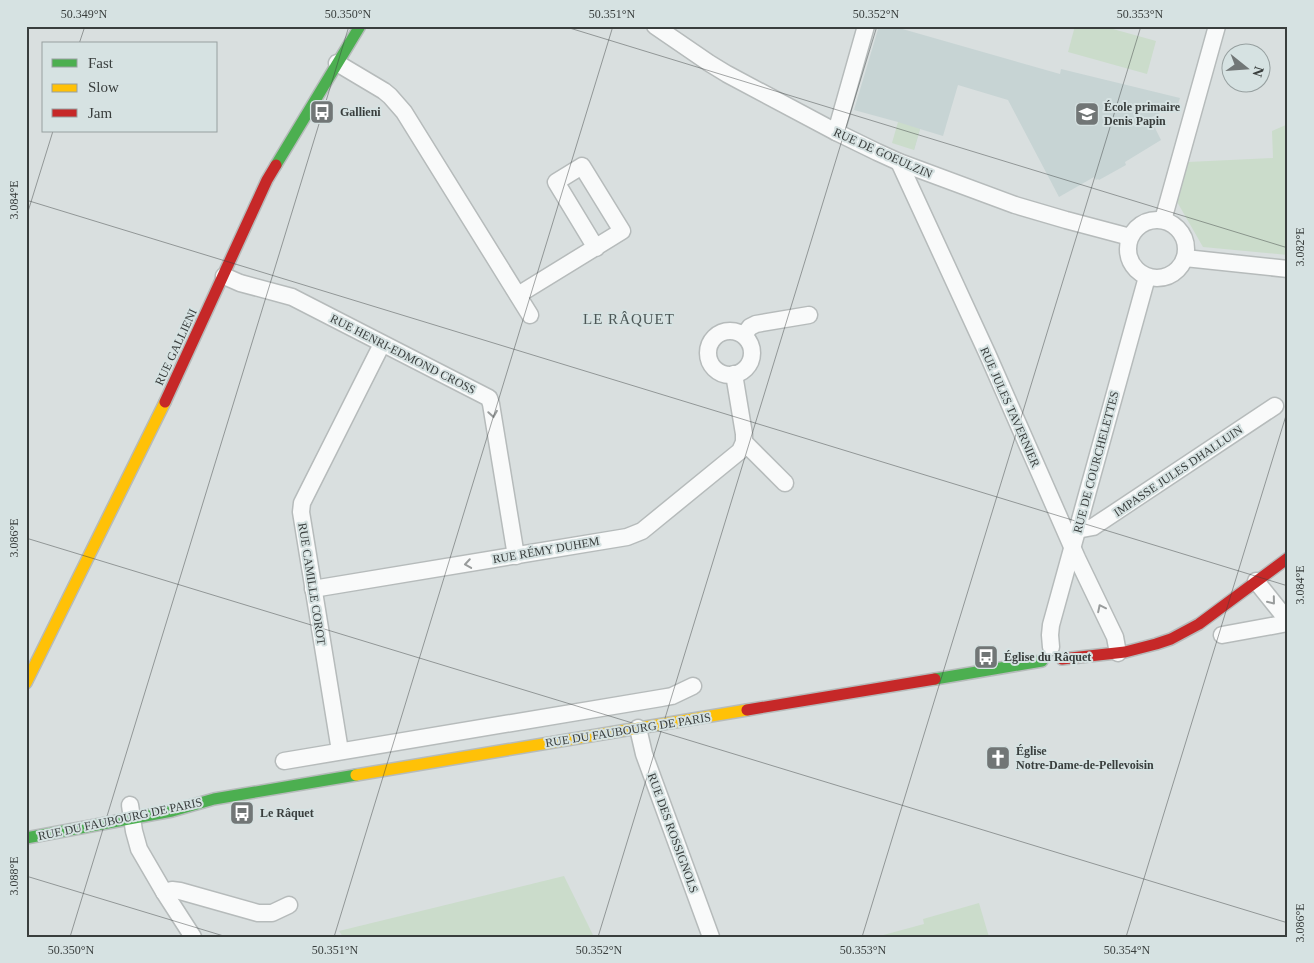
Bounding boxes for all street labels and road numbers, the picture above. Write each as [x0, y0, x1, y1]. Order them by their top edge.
street label: RUE DE GOEULZIN [831, 125, 935, 181]
street label: RUE GALLIENI [152, 306, 200, 388]
street label: RUE HENRI-EDMOND CROSS [328, 311, 478, 397]
street label: RUE JULES TAVERNIER [977, 345, 1043, 469]
street label: RUE DE COURCHELETTES [1070, 389, 1122, 535]
street label: IMPASSE JULES DHALLUIN [1111, 422, 1245, 519]
street label: RUE CAMILLE COROT [295, 522, 329, 647]
street label: RUE RÉMY DUHEM [491, 534, 601, 566]
street label: RUE DU FAUBOURG DE PARIS [544, 710, 712, 750]
street label: RUE DES ROSSIGNOLS [645, 771, 701, 895]
street label: RUE DU FAUBOURG DE PARIS [37, 795, 203, 843]

